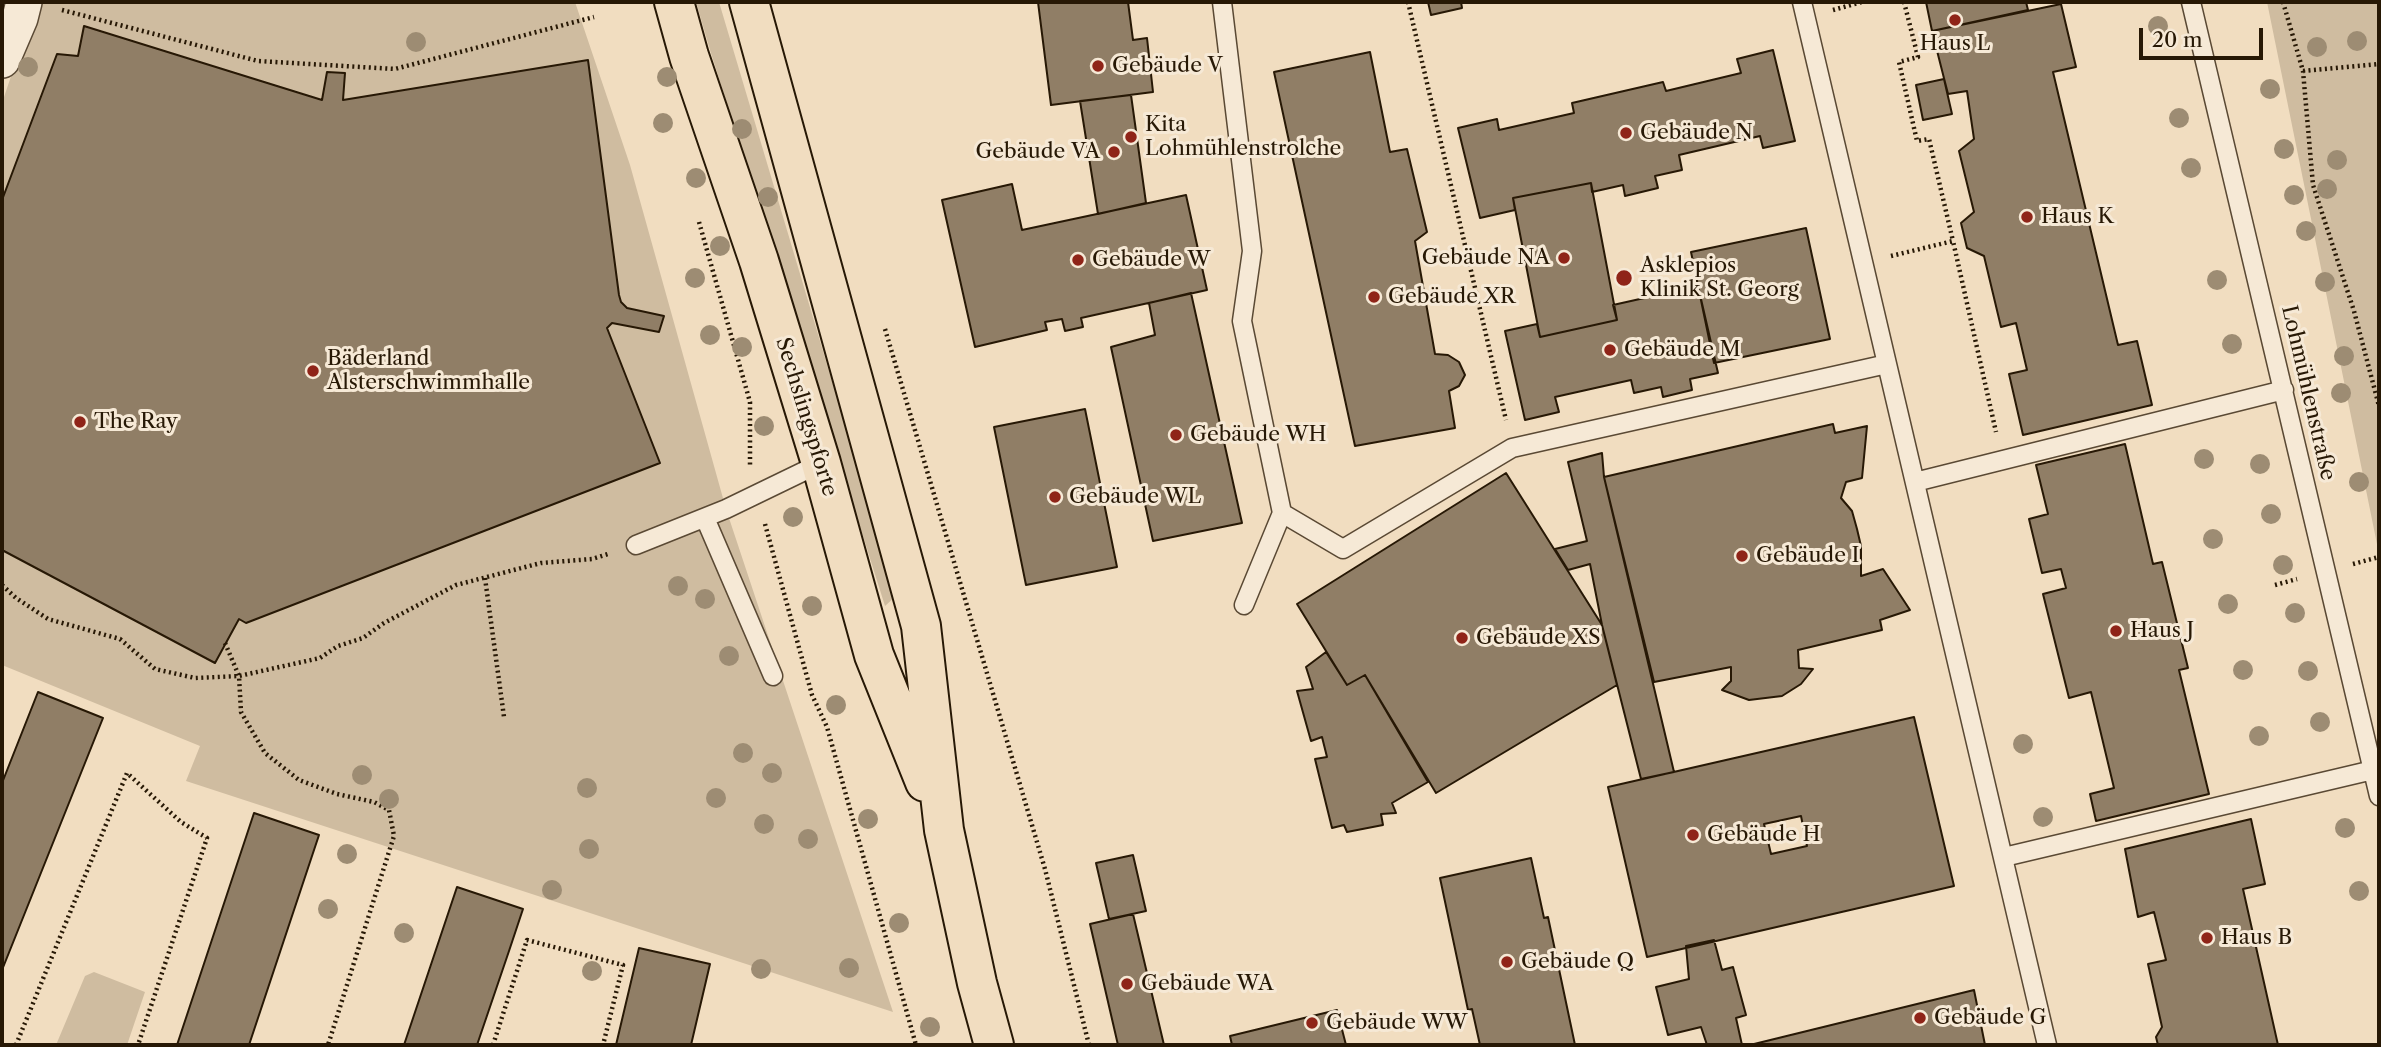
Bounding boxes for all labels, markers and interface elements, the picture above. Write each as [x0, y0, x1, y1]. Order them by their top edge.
marker: Haus L [1947, 12, 1963, 28]
scale bar [2143, 14, 2267, 58]
text: 20 m [2152, 27, 2203, 52]
place label: Haus L [1920, 31, 1990, 57]
place label: Gebäude V [1112, 53, 1223, 79]
marker: Gebäude V [1090, 58, 1106, 74]
place label: Kita Lohmühlenstrolche [1145, 112, 1341, 162]
place label: Gebäude N [1640, 120, 1753, 146]
marker: Gebäude N [1618, 125, 1634, 141]
marker: Kita Lohmühlenstrolche [1123, 129, 1139, 145]
place label: Gebäude VA [975, 139, 1100, 165]
marker: Gebäude VA [1106, 144, 1122, 160]
place label: Haus K [2041, 204, 2114, 230]
marker: Haus K [2019, 209, 2035, 225]
place label: Gebäude NA [1422, 245, 1550, 271]
place label: Gebäude W [1092, 247, 1210, 273]
marker: Gebäude NA [1556, 250, 1572, 266]
marker: Gebäude W [1070, 252, 1086, 268]
place label: Asklepios Klinik St. Georg [1640, 253, 1799, 303]
marker: Asklepios Klinik St. Georg [1614, 268, 1634, 288]
place label: Gebäude XR [1388, 284, 1515, 310]
marker: Gebäude XR [1366, 289, 1382, 305]
street label: Lohmühlenstraße [2276, 303, 2340, 483]
street label: Sechslingspforte [770, 335, 842, 499]
place label: Gebäude M [1624, 337, 1741, 363]
marker: Gebäude M [1602, 342, 1618, 358]
place label: Bäderland Alsterschwimmhalle [327, 346, 530, 396]
marker: Bäderland Alsterschwimmhalle [305, 363, 321, 379]
place label: The Ray [94, 409, 178, 435]
marker: The Ray [72, 414, 88, 430]
place label: Gebäude WH [1190, 422, 1326, 448]
marker: Gebäude WH [1168, 427, 1184, 443]
place label: Gebäude WL [1069, 484, 1201, 510]
marker: Gebäude WL [1047, 489, 1063, 505]
place label: Gebäude I [1756, 543, 1859, 569]
marker: Gebäude I [1734, 548, 1750, 564]
place label: Haus J [2130, 618, 2194, 644]
marker: Haus J [2108, 623, 2124, 639]
place label: Gebäude XS [1476, 625, 1601, 651]
marker: Gebäude XS [1454, 630, 1470, 646]
place label: Gebäude H [1707, 822, 1820, 848]
marker: Gebäude H [1685, 827, 1701, 843]
place label: Haus B [2221, 925, 2292, 951]
marker: Haus B [2199, 930, 2215, 946]
place label: Gebäude Q [1521, 949, 1634, 975]
marker: Gebäude Q [1499, 954, 1515, 970]
place label: Gebäude WA [1141, 971, 1273, 997]
marker: Gebäude WA [1119, 976, 1135, 992]
place label: Gebäude G [1934, 1005, 2046, 1031]
place label: Gebäude WW [1326, 1010, 1467, 1036]
marker: Gebäude G [1912, 1010, 1928, 1026]
marker: Gebäude WW [1304, 1015, 1320, 1031]

